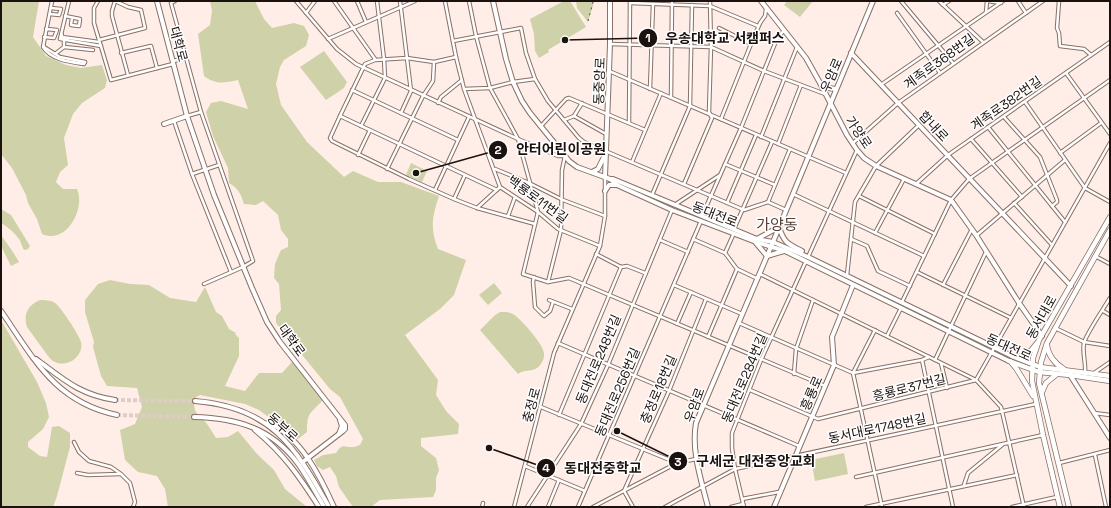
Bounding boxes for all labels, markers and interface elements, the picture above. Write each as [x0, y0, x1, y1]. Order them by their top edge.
street label: 대학로 [166, 25, 191, 64]
callout: 우송대학교 서캠퍼스 [638, 25, 793, 51]
text: 우송대학교 서캠퍼스 [665, 29, 785, 47]
text: 1 [645, 30, 651, 46]
street label: 계족로368번길 [900, 30, 978, 93]
street label: 우암로 [817, 55, 846, 95]
street label: 동중앙로 [590, 57, 609, 105]
street label: 계족로382번길 [967, 72, 1045, 134]
street label: 합내로 [915, 107, 952, 145]
street label: 가양로 [842, 113, 876, 152]
callout: 안터어린이공원 [488, 137, 614, 163]
text: 안터어린이공원 [516, 140, 606, 158]
text: 2 [494, 142, 502, 158]
street label: 백룡로11번길 [504, 172, 571, 227]
street label: 동대전로 [689, 198, 740, 231]
district label: 가양동 [756, 215, 798, 234]
street label: 동서대로 [1022, 292, 1060, 342]
street label: 동대전로248번길 [572, 312, 625, 406]
street label: 대학로 [274, 321, 309, 360]
street label: 동대전로 [983, 330, 1034, 365]
street label: 동대전로284번길 [718, 331, 771, 426]
street label: 동대전로256번길 [591, 345, 644, 439]
street label: 충정로18번길 [636, 352, 681, 426]
street label: 흥룡로37번길 [871, 370, 948, 405]
street label: 흥룡로 [797, 373, 826, 413]
street label: 우암로 [680, 385, 709, 425]
street label: 충정로 [519, 386, 544, 425]
street label: 동부로 [264, 409, 302, 446]
street label: 동서대로1748번길 [826, 410, 928, 447]
callout: 구세군 대전중앙교회 [668, 448, 824, 474]
text: 구세군 대전중앙교회 [696, 452, 816, 470]
text: 3 [674, 454, 682, 470]
callout: 동대전중학교 [536, 455, 650, 481]
text: 동대전중학교 [564, 459, 642, 477]
text: 4 [542, 460, 550, 476]

